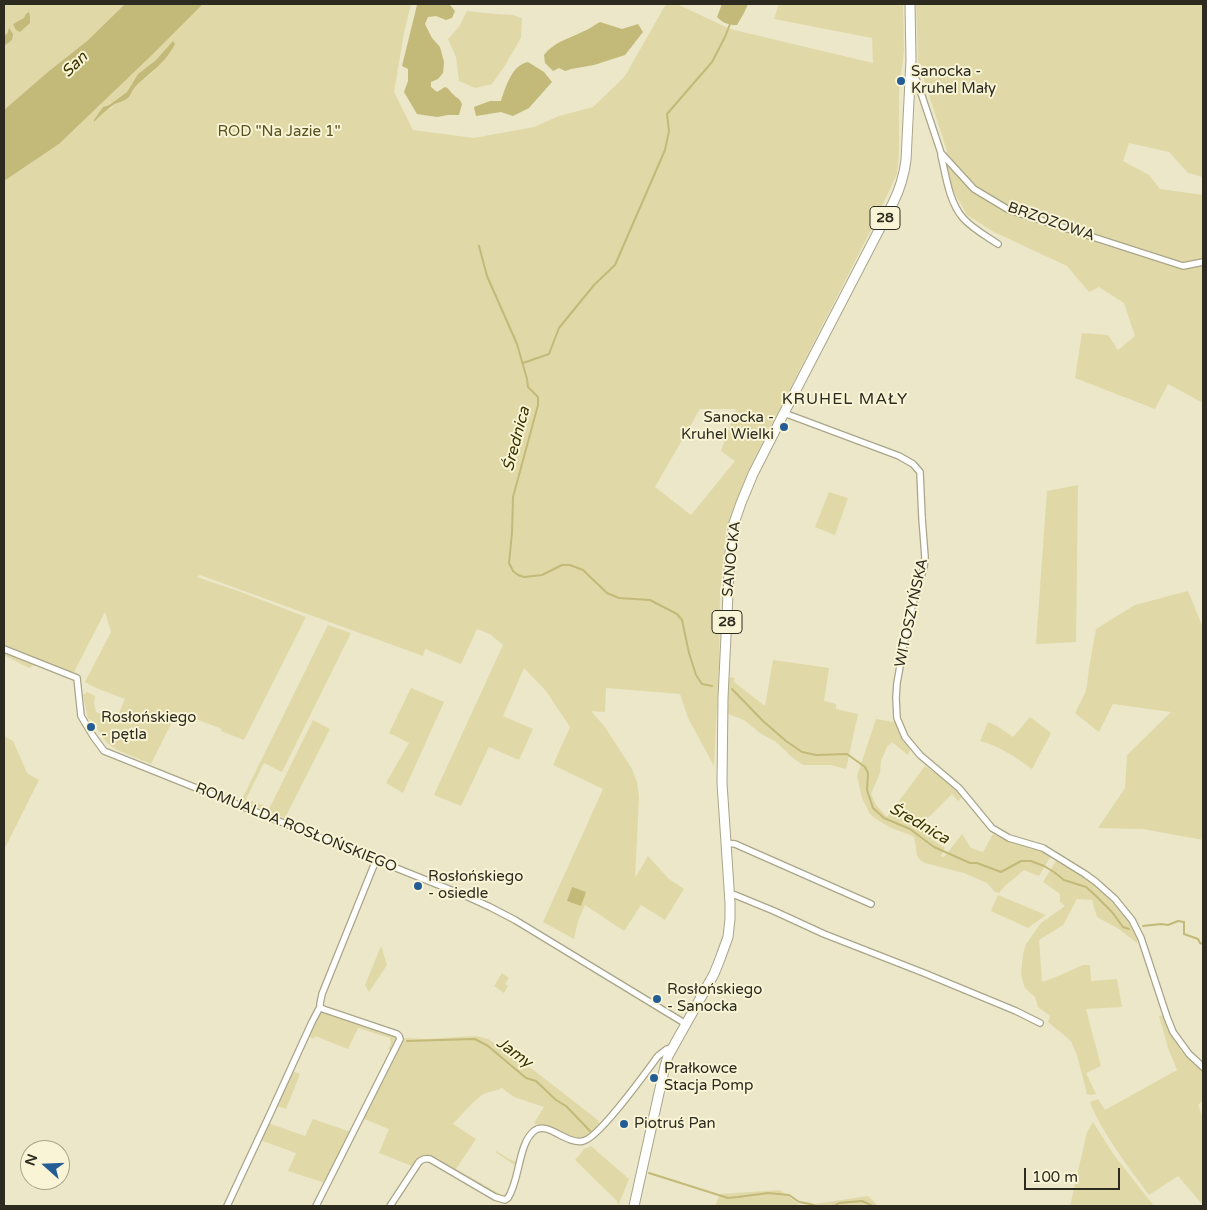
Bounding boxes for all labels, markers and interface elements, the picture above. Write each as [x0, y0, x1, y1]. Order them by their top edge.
water label: San [58, 48, 92, 82]
place label: Sanocka - Kruhel Mały [911, 63, 996, 98]
marker: Sanocka - Kruhel Mały [895, 75, 907, 87]
park label: ROD "Na Jazie 1" [217, 123, 341, 141]
street label: BRZOZOWA [1005, 199, 1097, 245]
road number: 28 [870, 207, 900, 230]
district label: KRUHEL MAŁY [780, 390, 910, 410]
water label: Średnica [499, 405, 535, 473]
place label: Sanocka - Kruhel Wielki [681, 409, 774, 444]
marker: Sanocka - Kruhel Wielki [778, 421, 790, 433]
street label: SANOCKA [719, 520, 745, 598]
street label: WITOSZYŃSKA [892, 557, 932, 669]
road number: 28 [712, 610, 742, 634]
place label: Rosłońskiego - pętla [101, 709, 196, 744]
marker: Rosłońskiego - pętla [85, 721, 97, 733]
street label: ROMUALDA ROSŁOŃSKIEGO [192, 779, 400, 877]
water label: Średnica [886, 799, 952, 849]
place label: Rosłońskiego - osiedle [428, 868, 523, 903]
marker: Rosłońskiego - osiedle [412, 880, 424, 892]
place label: Rosłońskiego - Sanocka [667, 981, 762, 1016]
marker: Rosłońskiego - Sanocka [651, 993, 663, 1005]
water label: Jamy [492, 1034, 536, 1072]
place label: Prałkowce Stacja Pomp [664, 1060, 753, 1095]
marker: Prałkowce Stacja Pomp [648, 1072, 660, 1084]
place label: Piotruś Pan [634, 1115, 716, 1133]
marker: Piotruś Pan [618, 1118, 630, 1130]
north arrow [20, 1140, 70, 1190]
text: N [21, 1152, 41, 1168]
scale bar [1027, 1158, 1123, 1190]
text: 100 m [1032, 1168, 1078, 1186]

